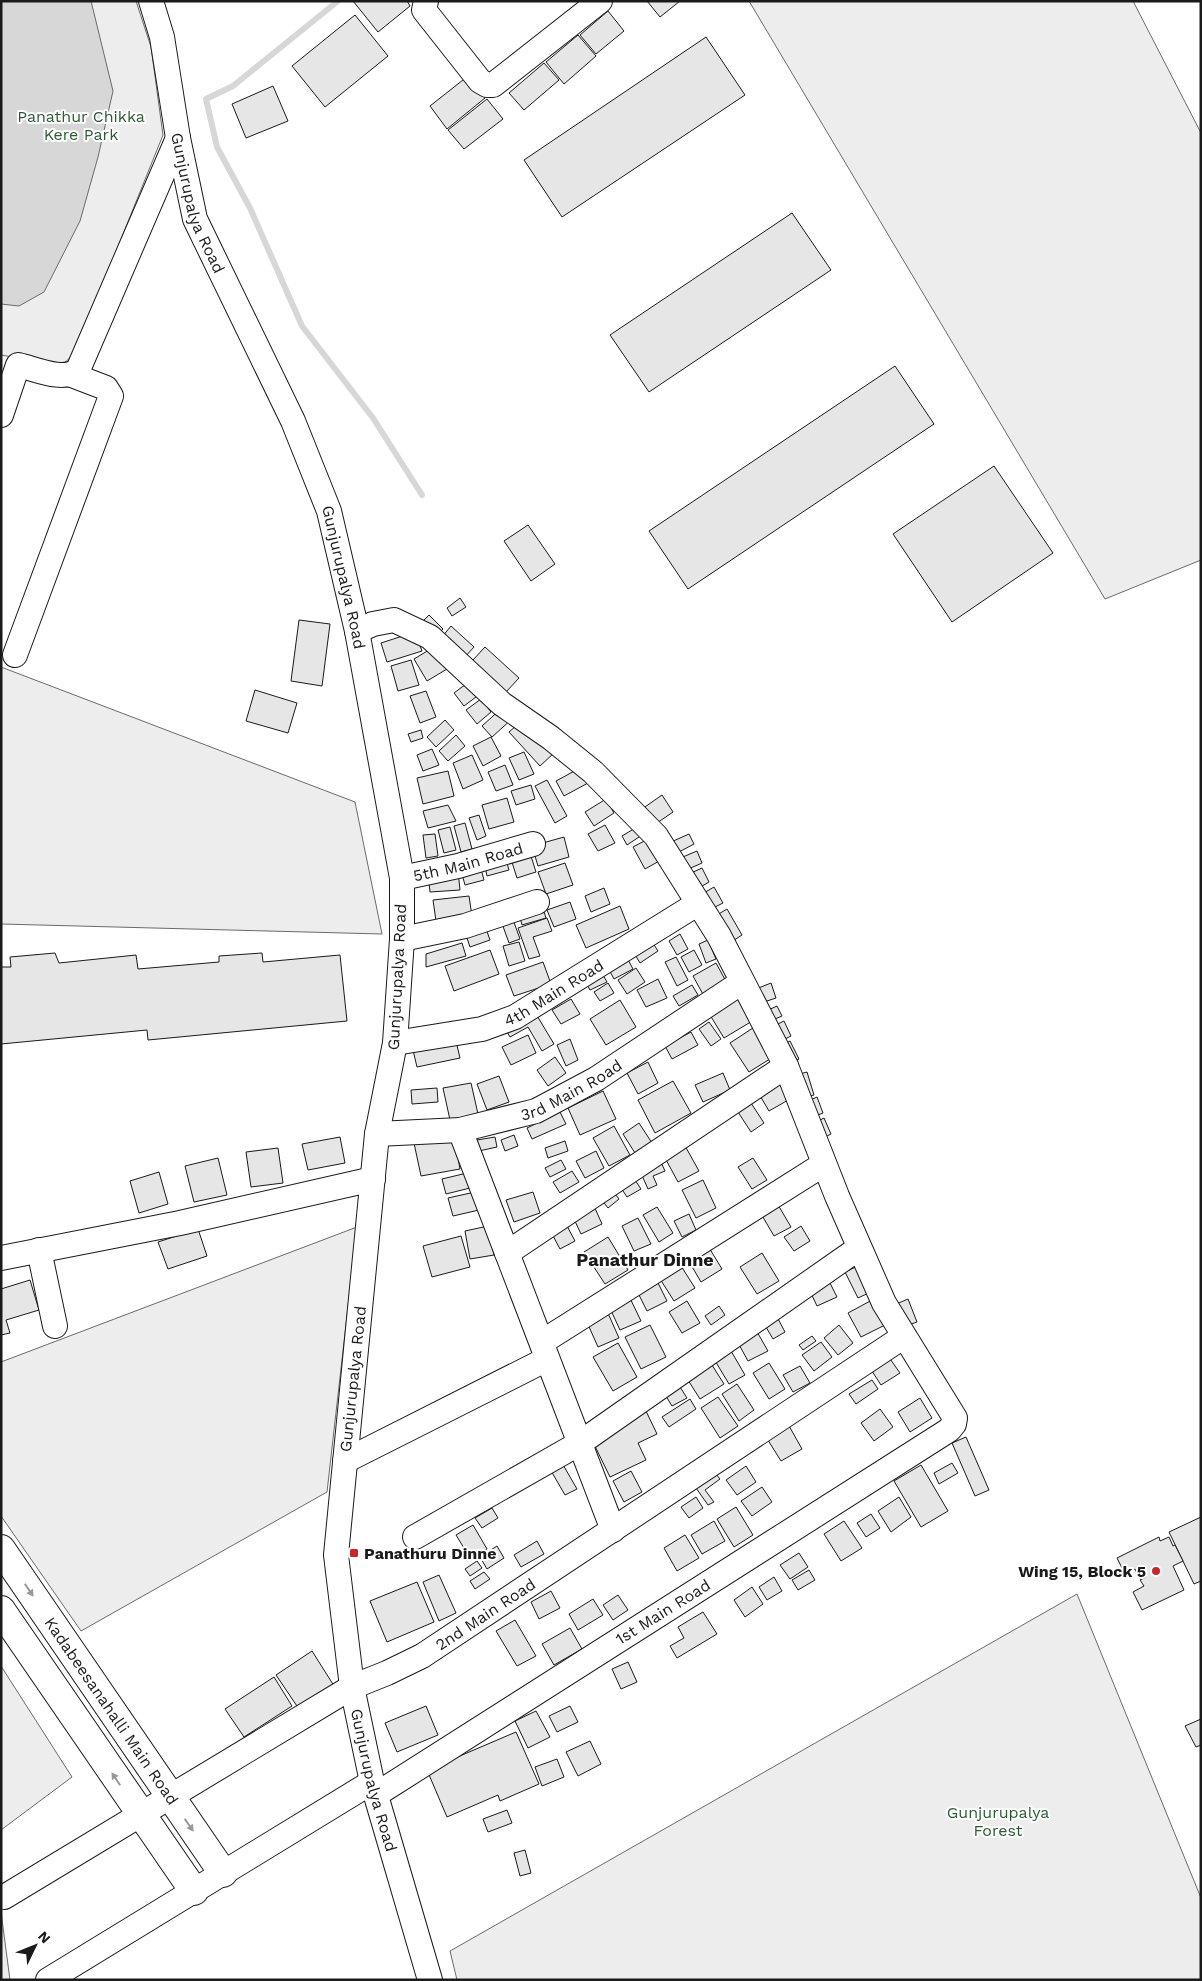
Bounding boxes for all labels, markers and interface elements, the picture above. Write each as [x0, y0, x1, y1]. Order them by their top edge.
park label: Panathur Chikka Kere Park [17, 107, 145, 144]
street label: Gunjurupalya Road [168, 131, 229, 276]
street label: Gunjurupalya Road [318, 503, 370, 650]
street label: 5th Main Road [411, 838, 525, 885]
street label: Gunjurupalya Road [384, 903, 410, 1051]
street label: 4th Main Road [502, 955, 607, 1030]
street label: 3rd Main Road [518, 1055, 625, 1124]
district label: Panathur Dinne [576, 1249, 714, 1270]
street label: Gunjurupalya Road [336, 1305, 370, 1453]
place label: Panathuru Dinne [364, 1544, 496, 1563]
marker: Panathuru Dinne [348, 1547, 360, 1559]
place label: Wing 15, Block 5 [1018, 1562, 1146, 1581]
marker: Wing 15, Block 5 [1150, 1565, 1162, 1577]
street label: 2nd Main Road [432, 1574, 539, 1654]
street label: 1st Main Road [612, 1575, 714, 1649]
one-way arrow [24, 1583, 34, 1596]
street label: Kadabeesanahalli Main Road [41, 1613, 183, 1808]
street label: Gunjurupalya Road [347, 1707, 401, 1854]
one-way arrow [111, 1772, 121, 1786]
park label: Gunjurupalya Forest [947, 1803, 1049, 1840]
one-way arrow [184, 1818, 194, 1832]
north arrow [10, 1921, 60, 1971]
text: N [35, 1928, 54, 1946]

